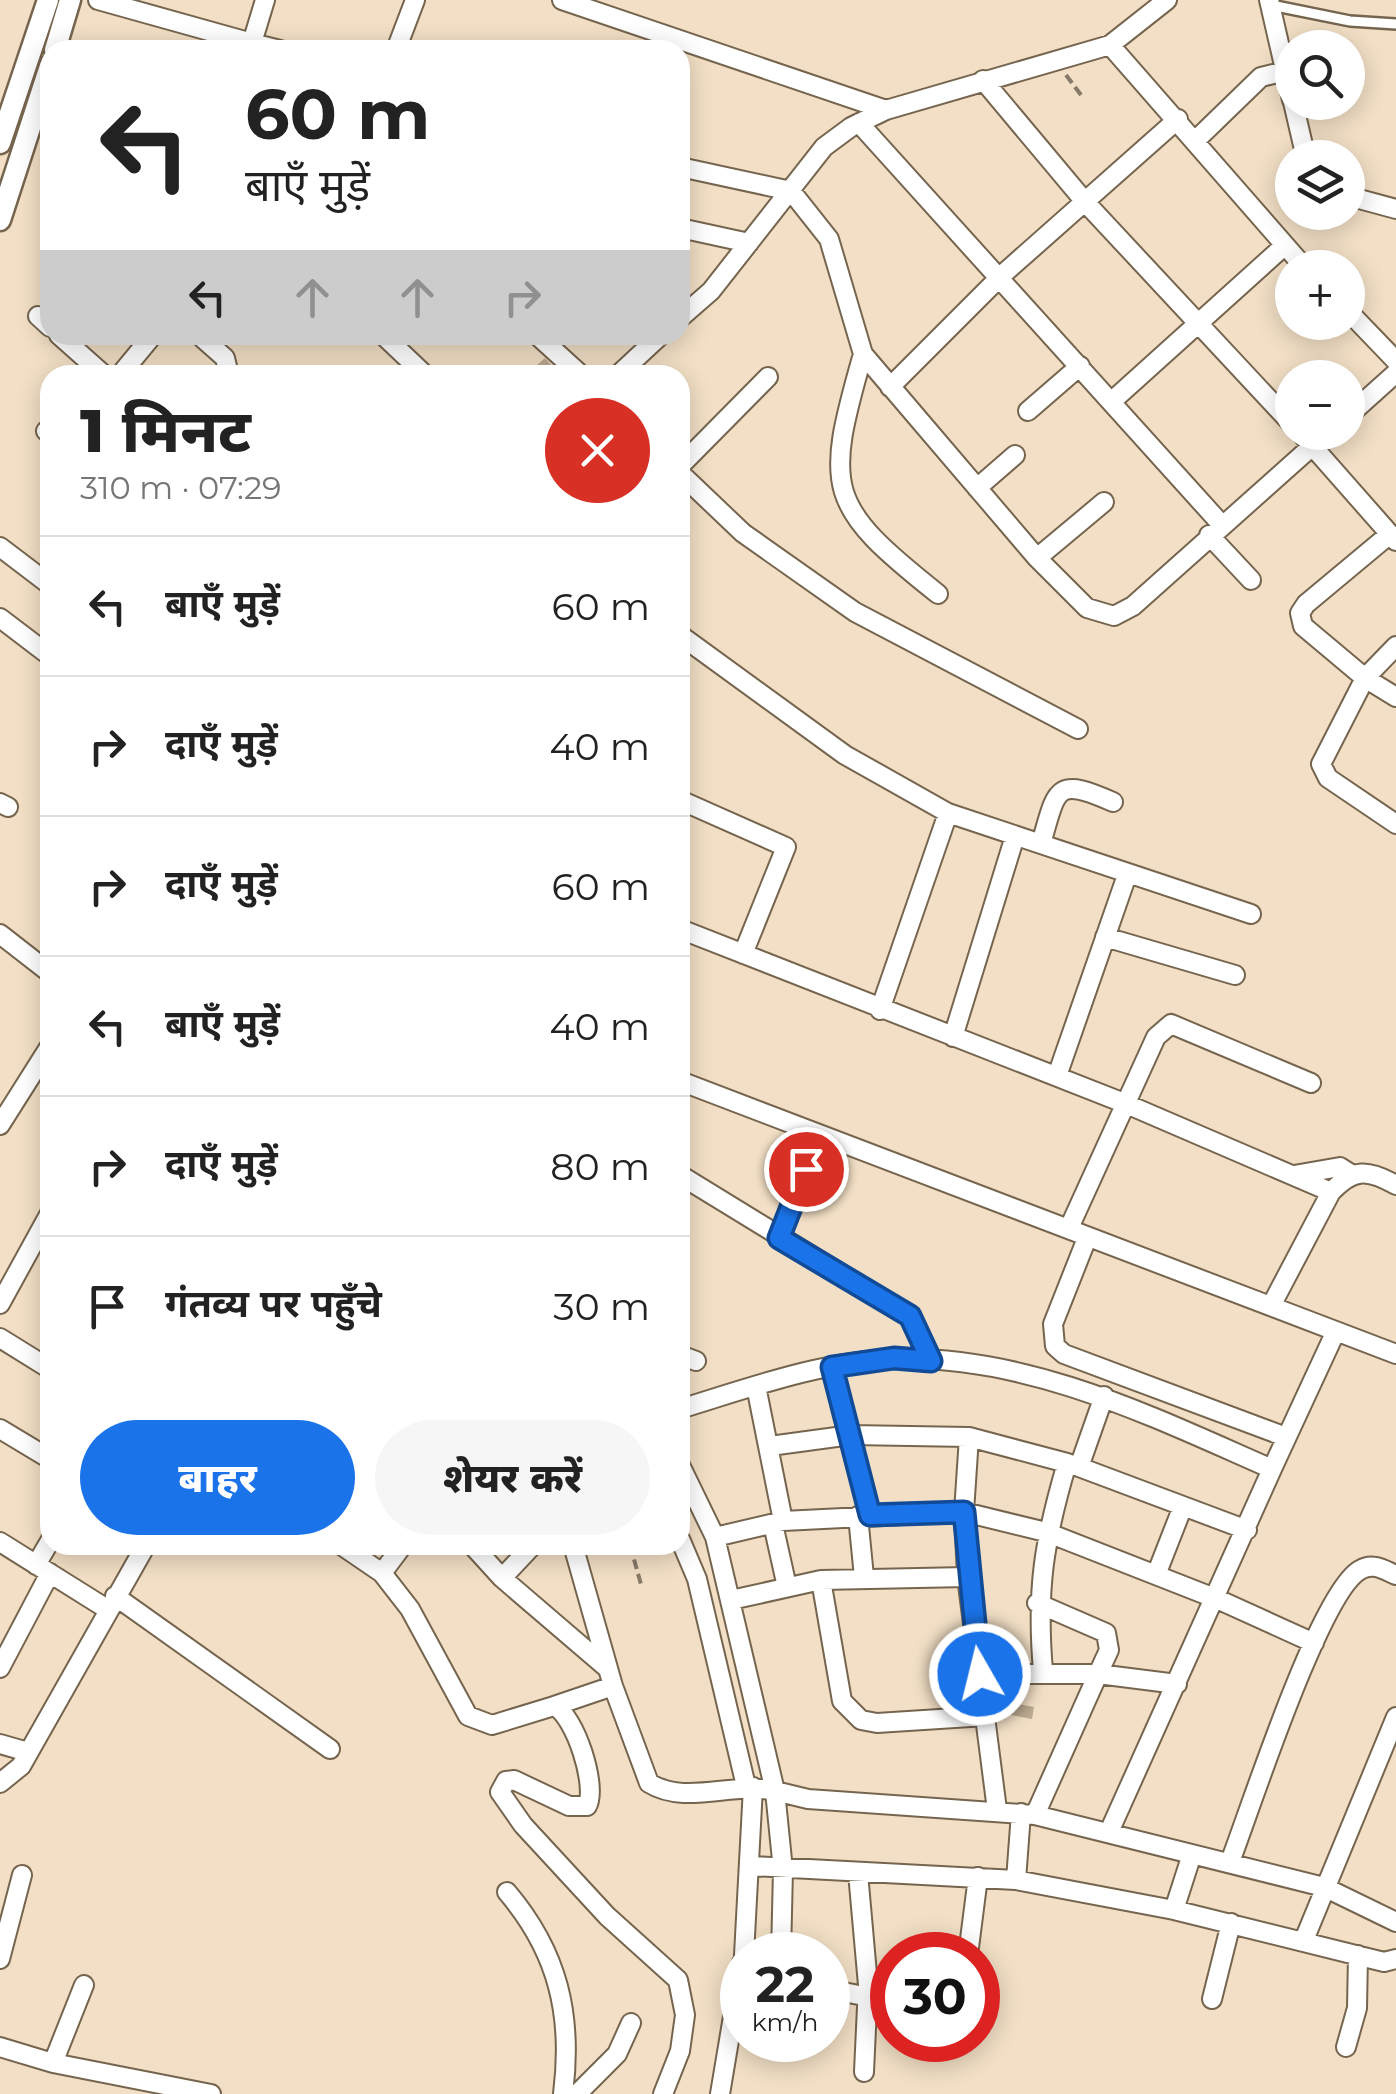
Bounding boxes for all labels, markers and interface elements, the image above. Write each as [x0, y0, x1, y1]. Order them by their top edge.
map controls [1275, 30, 1365, 450]
button: search [1275, 30, 1365, 120]
text: 60 m [245, 71, 430, 157]
icon: left [80, 80, 210, 210]
button: layers [1275, 140, 1365, 230]
text: बाएँ मुड़ें [245, 157, 370, 212]
button: + [1275, 250, 1365, 340]
icon: left [180, 270, 235, 325]
icon: ahead [285, 270, 340, 325]
icon: ahead [390, 270, 445, 325]
icon: right [495, 270, 550, 325]
button: − [1275, 360, 1365, 450]
text: 1 मिनट [80, 394, 251, 467]
button: close [545, 398, 650, 503]
text: 310 m · 07:29 [80, 468, 282, 507]
icon: left [80, 579, 135, 634]
text: बाएँ मुड़ें [165, 580, 280, 627]
text: 60 m [551, 583, 650, 630]
icon: right [80, 719, 135, 774]
text: दाएँ मुड़ें [165, 720, 278, 767]
text: 40 m [549, 723, 650, 770]
icon: right [80, 859, 135, 914]
text: दाएँ मुड़ें [165, 860, 278, 907]
text: 60 m [551, 863, 650, 910]
icon: left [80, 999, 135, 1054]
text: बाएँ मुड़ें [165, 1000, 280, 1047]
text: 40 m [549, 1003, 650, 1050]
pin [764, 1127, 849, 1212]
icon: right [80, 1139, 135, 1194]
text: दाएँ मुड़ें [165, 1140, 278, 1187]
icon: arrive [779, 1142, 834, 1197]
text: 80 m [550, 1143, 650, 1190]
icon: arrive [80, 1279, 135, 1334]
text: गंतव्य पर पहुँचे [165, 1280, 382, 1327]
text: 30 m [553, 1283, 650, 1330]
button: बाहर [80, 1420, 355, 1535]
button: शेयर करें [375, 1420, 650, 1535]
position arrow [928, 1622, 1032, 1726]
speed limit sign: 30 [870, 1932, 1000, 2062]
text: 22 [756, 1954, 815, 2015]
text: km/h [752, 2007, 818, 2037]

